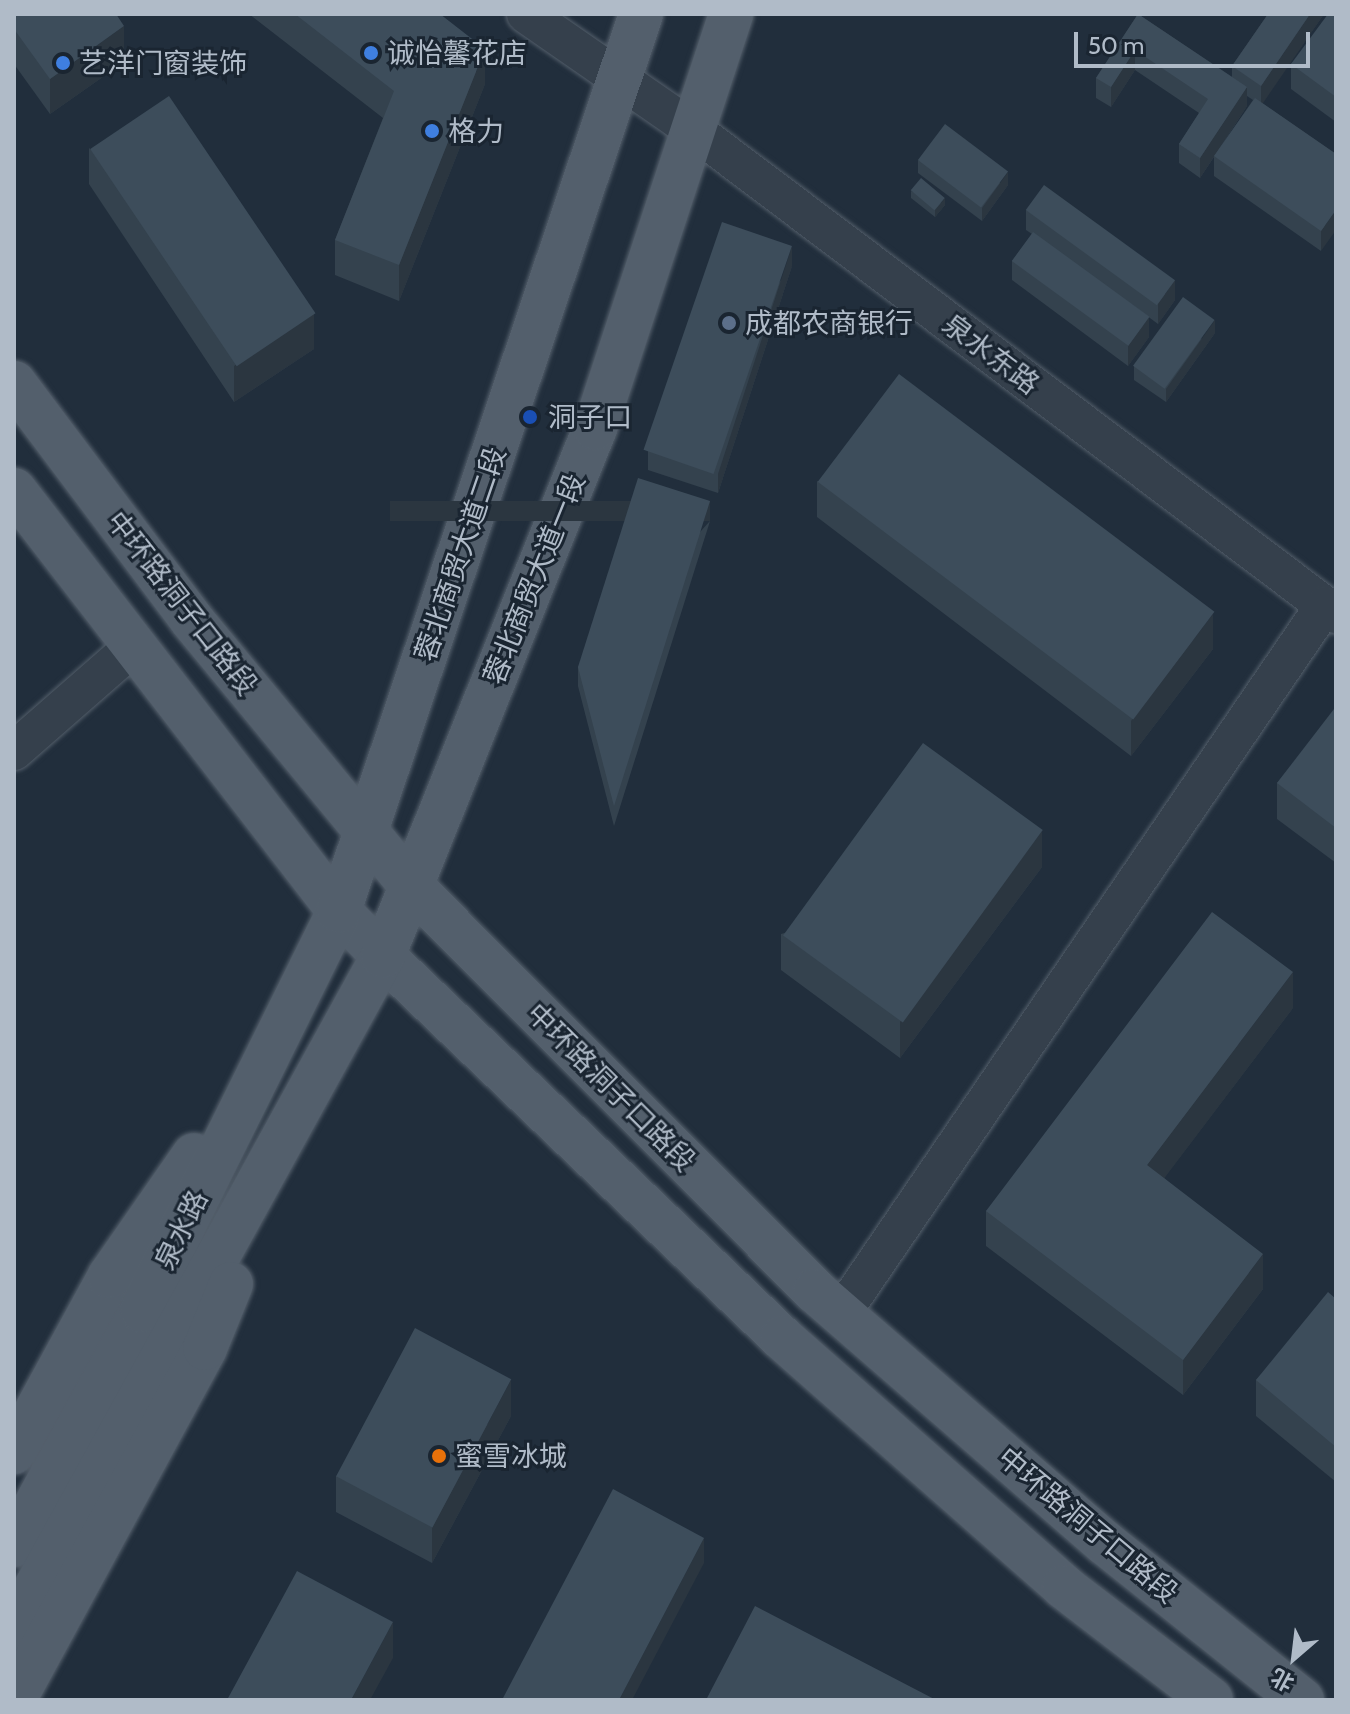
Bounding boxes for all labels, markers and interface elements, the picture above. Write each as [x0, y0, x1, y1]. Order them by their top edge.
scale bar [1078, 16, 1314, 66]
text: 50 m [1088, 31, 1144, 60]
place label: 诚怡馨花店 [387, 36, 527, 70]
marker: 诚怡馨花店 [362, 44, 380, 62]
place label: 艺洋门窗装饰 [79, 46, 247, 80]
marker: 艺洋门窗装饰 [54, 54, 72, 72]
place label: 格力 [448, 114, 504, 148]
marker: 格力 [423, 122, 441, 140]
place label: 成都农商银行 [745, 306, 913, 340]
street label: 泉水东路 [936, 307, 1046, 401]
marker: 成都农商银行 [720, 314, 738, 332]
place label: 洞子口 [548, 400, 632, 434]
marker: 洞子口 [519, 406, 541, 428]
street label: 蓉北商贸大道二段 [408, 443, 512, 665]
street label: 蓉北商贸大道一段 [476, 469, 592, 689]
street label: 中环路洞子口路段 [100, 504, 264, 702]
street label: 中环路洞子口路段 [520, 996, 702, 1178]
street label: 泉水路 [147, 1185, 215, 1275]
place label: 蜜雪冰城 [455, 1439, 567, 1473]
street label: 中环路洞子口路段 [991, 1440, 1185, 1610]
marker: 蜜雪冰城 [430, 1447, 448, 1465]
north arrow [1254, 1618, 1334, 1698]
text: 北 [1266, 1663, 1299, 1697]

